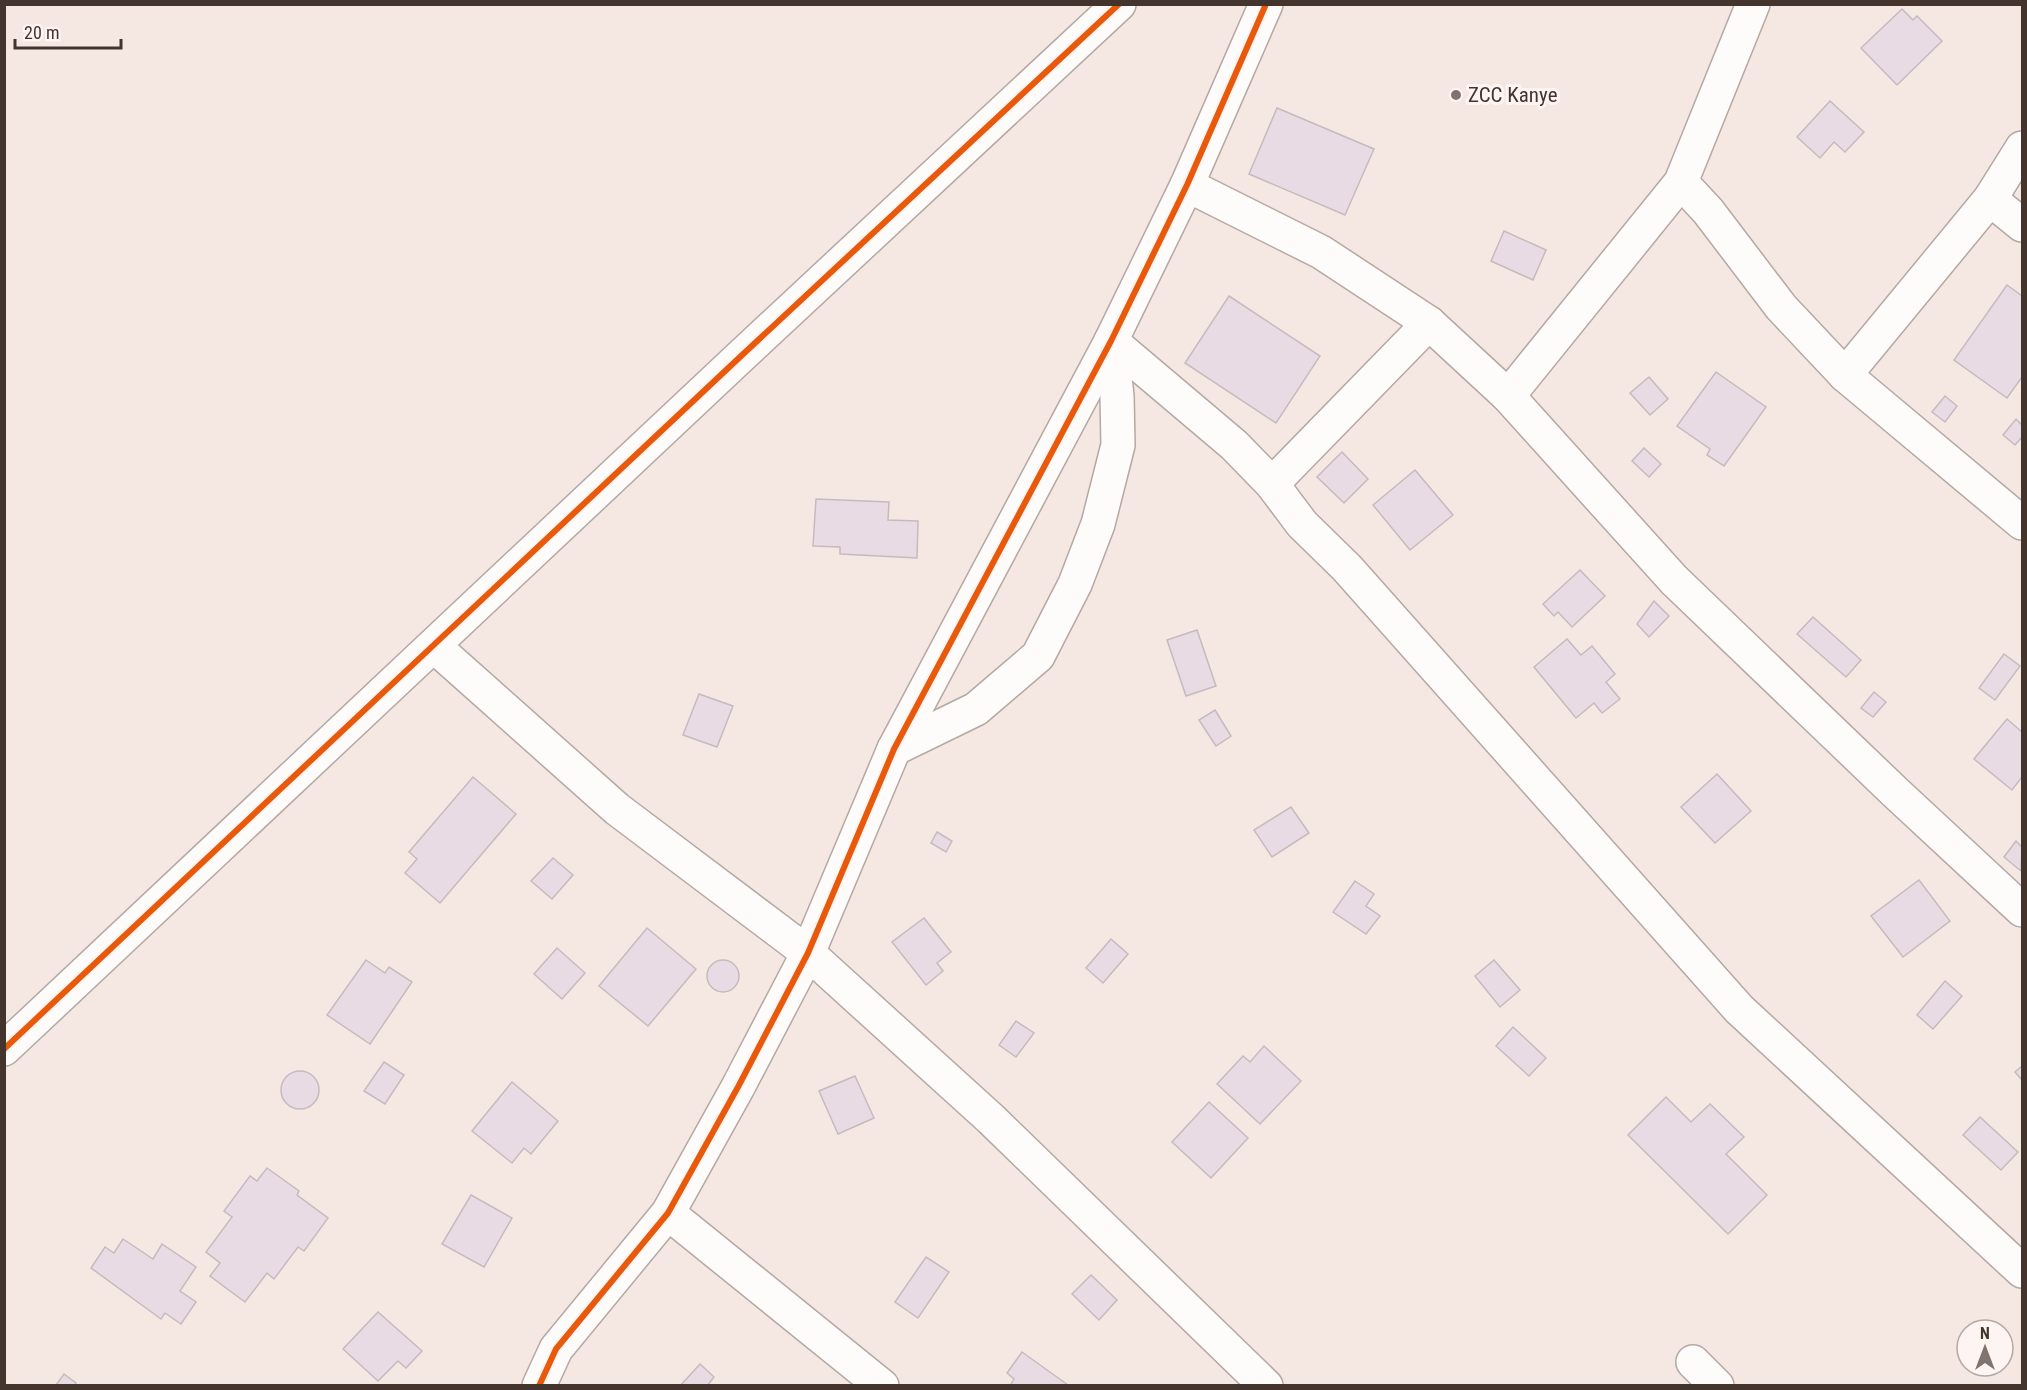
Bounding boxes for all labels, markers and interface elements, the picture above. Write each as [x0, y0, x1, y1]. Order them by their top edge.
scale bar [15, 12, 122, 50]
text: 20 m [24, 22, 59, 43]
place label: ZCC Kanye [1468, 83, 1558, 107]
marker: ZCC Kanye [1449, 88, 1463, 102]
north arrow [1955, 1318, 2015, 1378]
text: N [1980, 1324, 1990, 1343]

